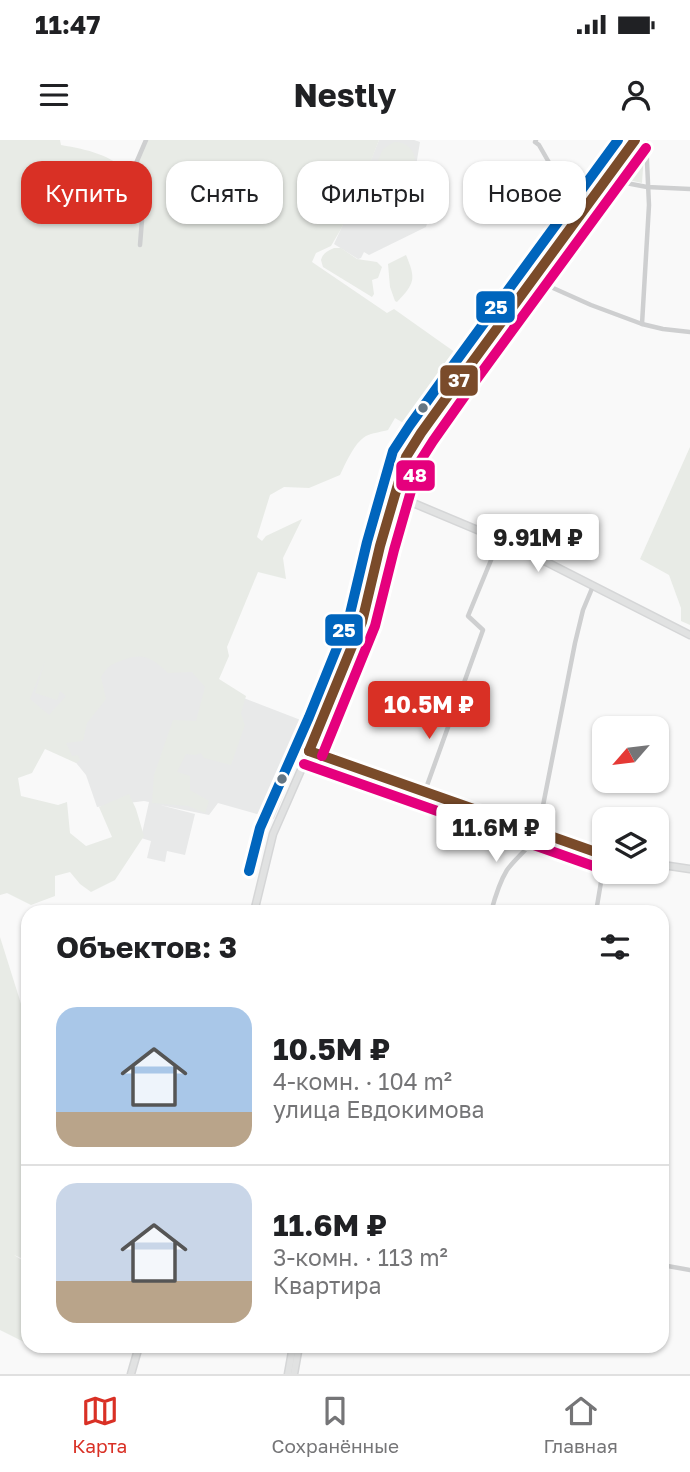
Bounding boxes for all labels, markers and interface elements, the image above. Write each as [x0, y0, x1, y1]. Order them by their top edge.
text: 11:47 [35, 9, 101, 40]
icon: menu [35, 76, 73, 114]
text: Nestly [293, 76, 397, 114]
icon: person [617, 76, 655, 114]
chip: Купить [21, 161, 152, 224]
chip: Снять [166, 161, 283, 224]
chip: Фильтры [297, 161, 449, 224]
chip: Новое [463, 161, 586, 224]
line badge: 25 [475, 290, 516, 324]
text: 25 [484, 295, 508, 318]
line badge: 37 [439, 364, 479, 397]
text: 37 [448, 368, 470, 391]
unlabelled marker [416, 401, 430, 415]
line badge: 48 [395, 459, 436, 492]
text: 48 [403, 463, 427, 486]
pin: 9.91M ₽ [473, 514, 603, 574]
text: 9.91M ₽ [493, 523, 583, 551]
line badge: 25 [324, 613, 364, 647]
text: 25 [332, 618, 356, 641]
pin: 10.5M ₽ [364, 682, 494, 741]
text: 10.5M ₽ [384, 690, 474, 718]
north arrow [592, 716, 668, 793]
map controls [592, 716, 669, 884]
unlabelled marker [275, 772, 289, 786]
pin: 11.6M ₽ [431, 804, 561, 864]
button: layers [592, 807, 669, 884]
text: 11.6M ₽ [452, 813, 540, 841]
icon: filters [596, 928, 634, 966]
text: Объектов: 3 [56, 929, 237, 965]
text: 10.5M ₽ [273, 1031, 390, 1067]
icon: home [112, 1035, 196, 1119]
text: 4-комн. · 104 m² [273, 1067, 452, 1095]
text: улица Евдокимова [273, 1095, 485, 1123]
text: 11.6M ₽ [273, 1207, 387, 1243]
icon: home [112, 1211, 196, 1295]
text: 3-комн. · 113 m² [273, 1243, 448, 1271]
text: Квартира [273, 1271, 381, 1299]
tab: Карта [72, 1392, 127, 1457]
tab: Сохранённые [272, 1392, 399, 1457]
tab: Главная [543, 1392, 618, 1457]

